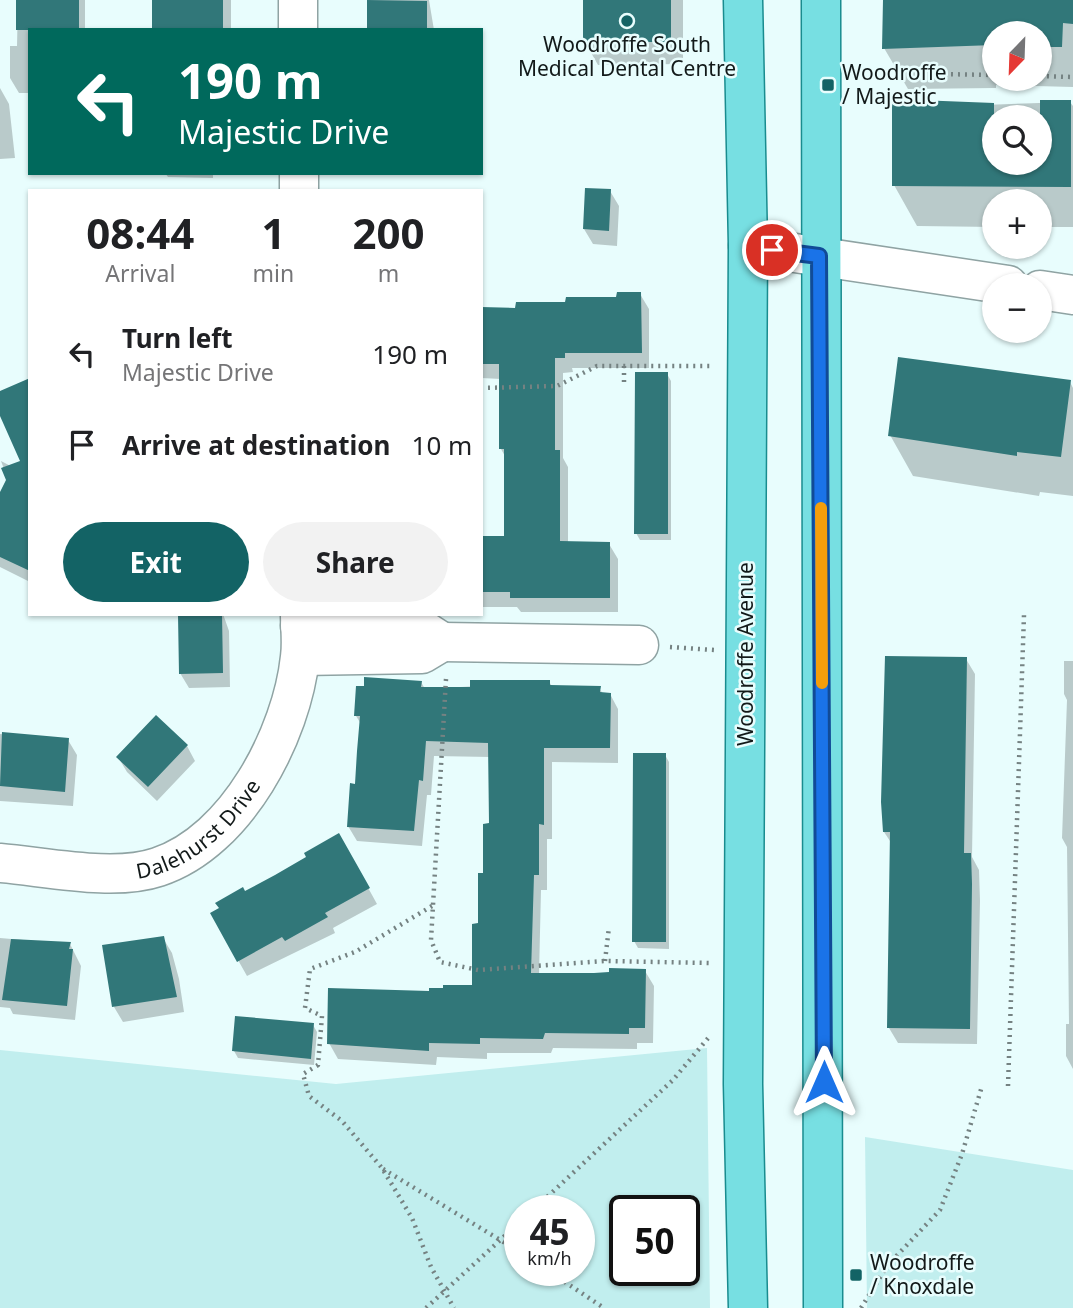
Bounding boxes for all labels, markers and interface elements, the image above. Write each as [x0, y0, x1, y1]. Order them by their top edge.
marker: Woodroffe South Medical Dental Centre [619, 13, 635, 29]
north arrow [982, 21, 1052, 91]
map controls [982, 21, 1052, 343]
place label: Woodroffe South Medical Dental Centre [518, 30, 736, 82]
text: 190 m [178, 47, 323, 113]
icon: left [63, 56, 154, 147]
place label: Woodroffe / Majestic [842, 58, 947, 110]
marker: Woodroffe / Majestic [820, 77, 836, 93]
button: search [982, 105, 1052, 175]
text: Majestic Drive [178, 110, 389, 153]
button: + [982, 189, 1052, 259]
text: 08:44 [86, 204, 194, 261]
text: 1 [261, 204, 285, 261]
text: 200 [353, 204, 425, 261]
pin [742, 220, 802, 280]
icon: arrive [753, 231, 791, 269]
text: Arrival [105, 257, 175, 289]
text: min [253, 257, 294, 289]
text: m [378, 257, 399, 289]
button: − [982, 273, 1052, 343]
text: Turn left [122, 320, 233, 356]
icon: left [63, 335, 101, 373]
text: 190 m [372, 336, 448, 372]
text: Majestic Drive [122, 356, 274, 388]
icon: arrive [63, 426, 101, 464]
text: Arrive at destination [122, 427, 391, 463]
text: 10 m [412, 427, 472, 463]
button: Exit [63, 522, 249, 602]
button: Share [263, 522, 448, 602]
street label: Woodroffe Avenue [731, 562, 759, 746]
street label: Dalehurst Drive [134, 774, 266, 885]
position arrow [787, 1045, 861, 1119]
speed limit sign: 50 [609, 1195, 700, 1286]
text: 45 [529, 1208, 570, 1255]
text: km/h [527, 1246, 572, 1270]
place label: Woodroffe / Knoxdale [870, 1248, 975, 1300]
marker: Woodroffe / Knoxdale [848, 1267, 864, 1283]

